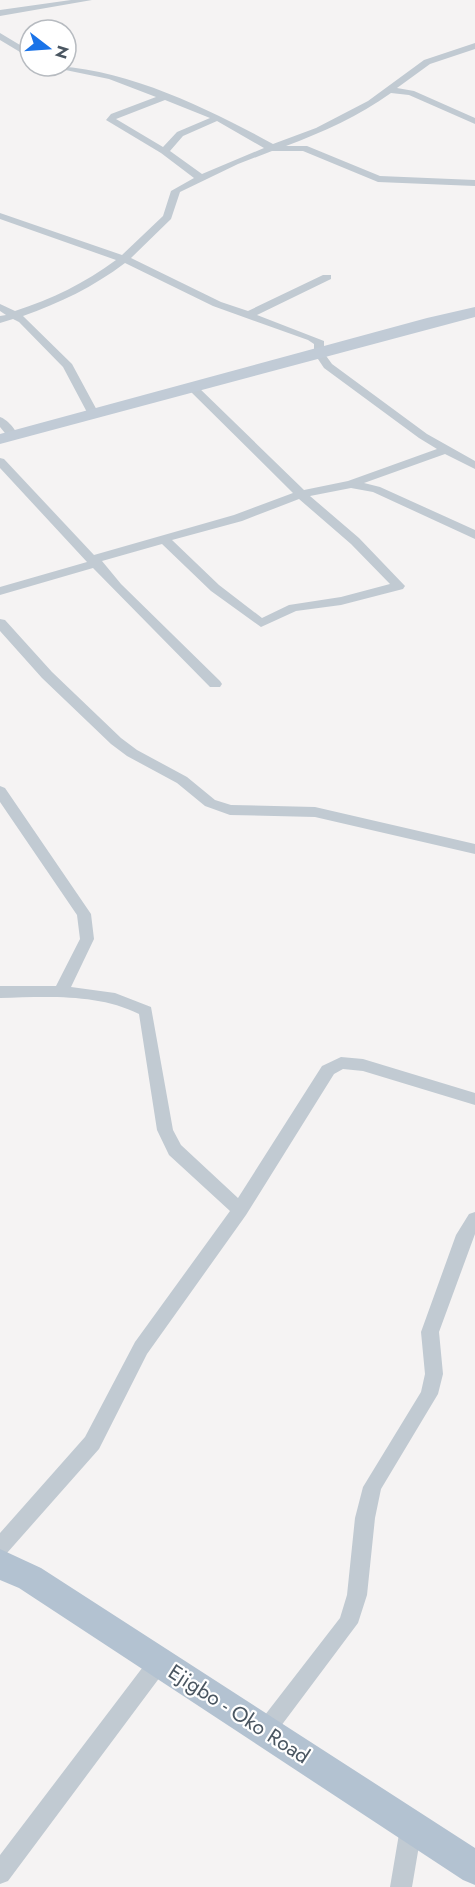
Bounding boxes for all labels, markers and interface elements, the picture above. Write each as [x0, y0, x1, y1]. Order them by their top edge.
north arrow [18, 18, 78, 78]
text: N [49, 43, 75, 62]
street label: Ejigbo - Oko Road [162, 1657, 316, 1771]

